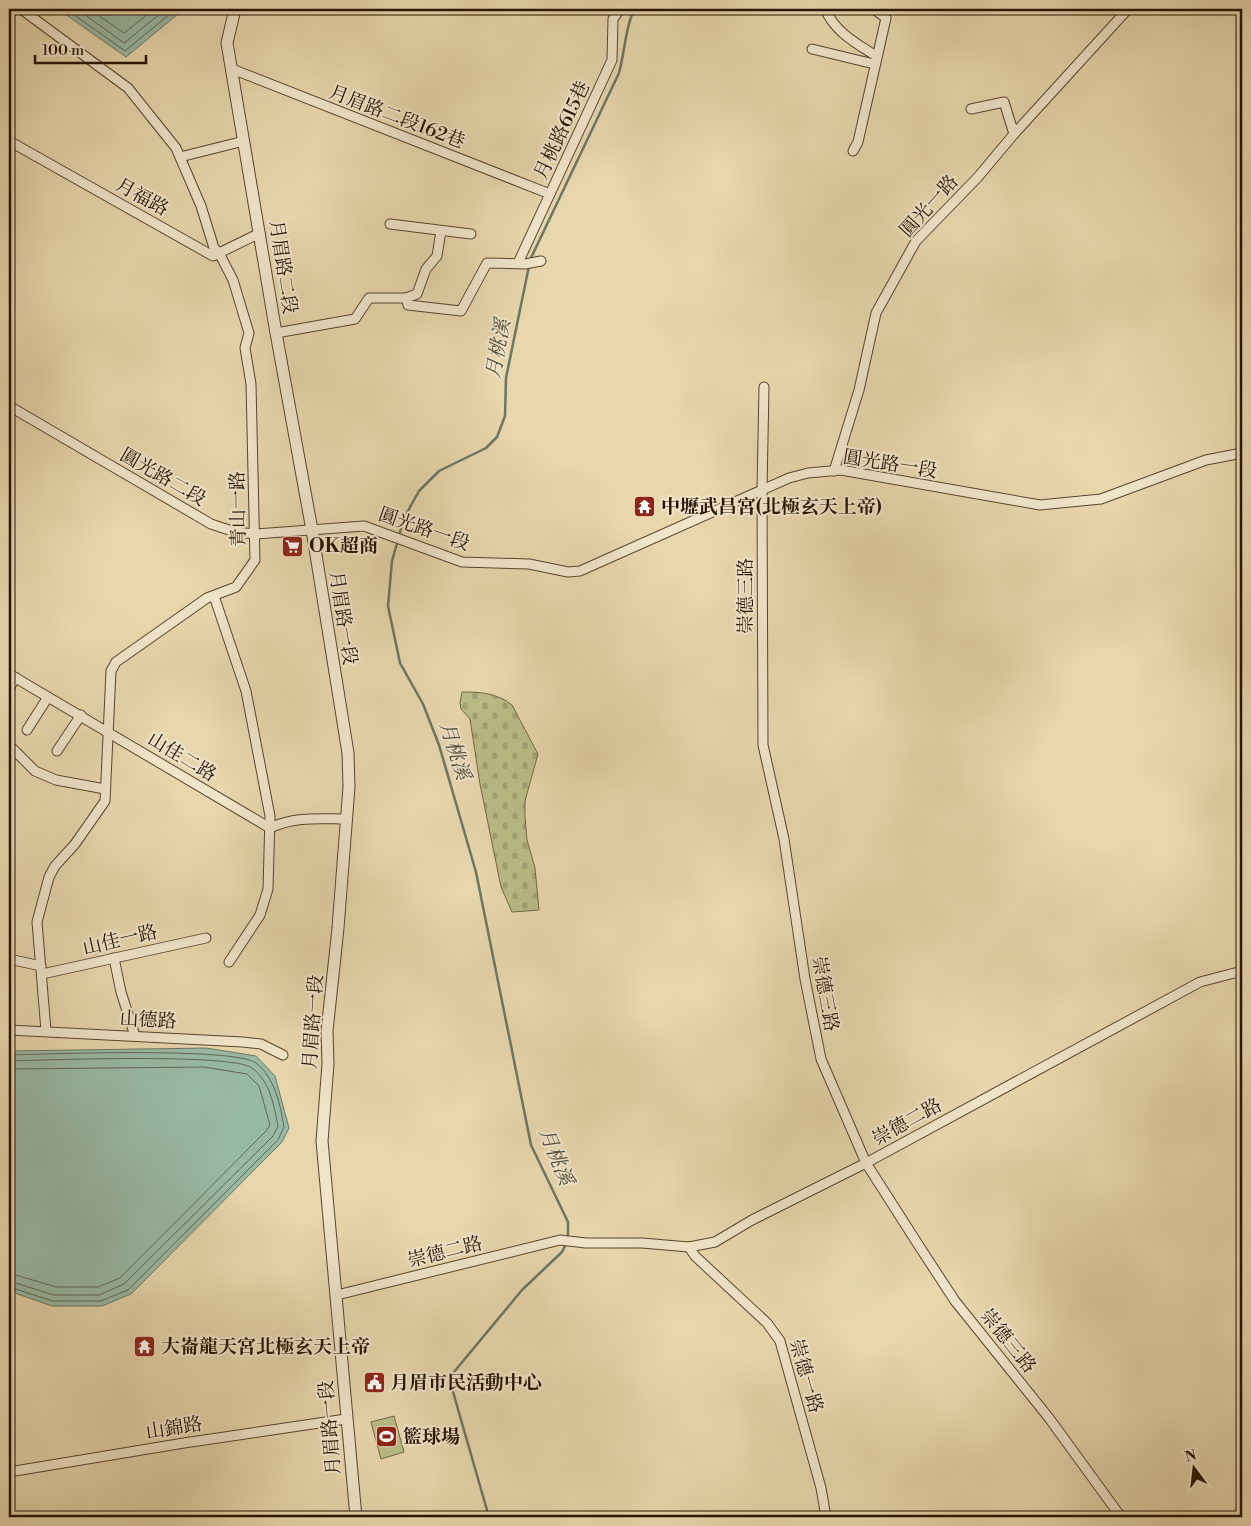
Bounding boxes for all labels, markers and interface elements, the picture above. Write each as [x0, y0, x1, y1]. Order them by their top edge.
scale bar [35, 32, 146, 64]
text: 100 m [42, 41, 84, 60]
street label: 月桃路615巷 [529, 77, 595, 183]
street label: 月眉路二段162巷 [326, 80, 468, 154]
street label: 圓光一路 [895, 170, 963, 242]
street label: 月福路 [111, 173, 173, 221]
street label: 月眉路二段 [264, 218, 302, 316]
water label: 月桃溪 [481, 315, 517, 381]
street label: 圓光路二段 [116, 443, 210, 511]
street label: 圓光路一段 [841, 445, 939, 483]
street label: 青山一路 [225, 471, 251, 547]
temple icon: 中壢武昌宮(北極玄天上帝) [633, 495, 657, 519]
place label: 中壢武昌宮(北極玄天上帝) [661, 495, 882, 519]
street label: 圓光路一段 [375, 502, 473, 556]
supermarket icon: OK超商 [281, 534, 305, 558]
place label: OK超商 [309, 534, 378, 558]
street label: 崇德三路 [734, 558, 758, 634]
street label: 月眉路一段 [324, 569, 362, 667]
water label: 月桃溪 [433, 719, 476, 785]
street label: 山佳二路 [143, 727, 221, 787]
street label: 山佳一路 [80, 920, 160, 960]
street label: 崇德三路 [807, 954, 843, 1034]
street label: 月眉路一段 [298, 974, 328, 1070]
street label: 山德路 [119, 1007, 177, 1033]
street label: 崇德二路 [868, 1093, 946, 1151]
water label: 月桃溪 [532, 1125, 579, 1191]
street label: 崇德二路 [405, 1231, 485, 1273]
street label: 崇德三路 [975, 1304, 1041, 1378]
temple icon: 大崙龍天宮北極玄天上帝 [133, 1335, 157, 1359]
place label: 大崙龍天宮北極玄天上帝 [161, 1335, 370, 1359]
street label: 崇德一路 [784, 1336, 828, 1416]
public building icon: 月眉市民活動中心 [362, 1371, 386, 1395]
place label: 月眉市民活動中心 [390, 1371, 542, 1395]
street label: 月眉路一段 [314, 1380, 346, 1476]
street label: 山錦路 [144, 1412, 204, 1444]
sports icon: 籃球場 [375, 1425, 399, 1449]
place label: 籃球場 [403, 1425, 460, 1449]
north arrow [1168, 1444, 1218, 1494]
text: N [1183, 1446, 1199, 1467]

